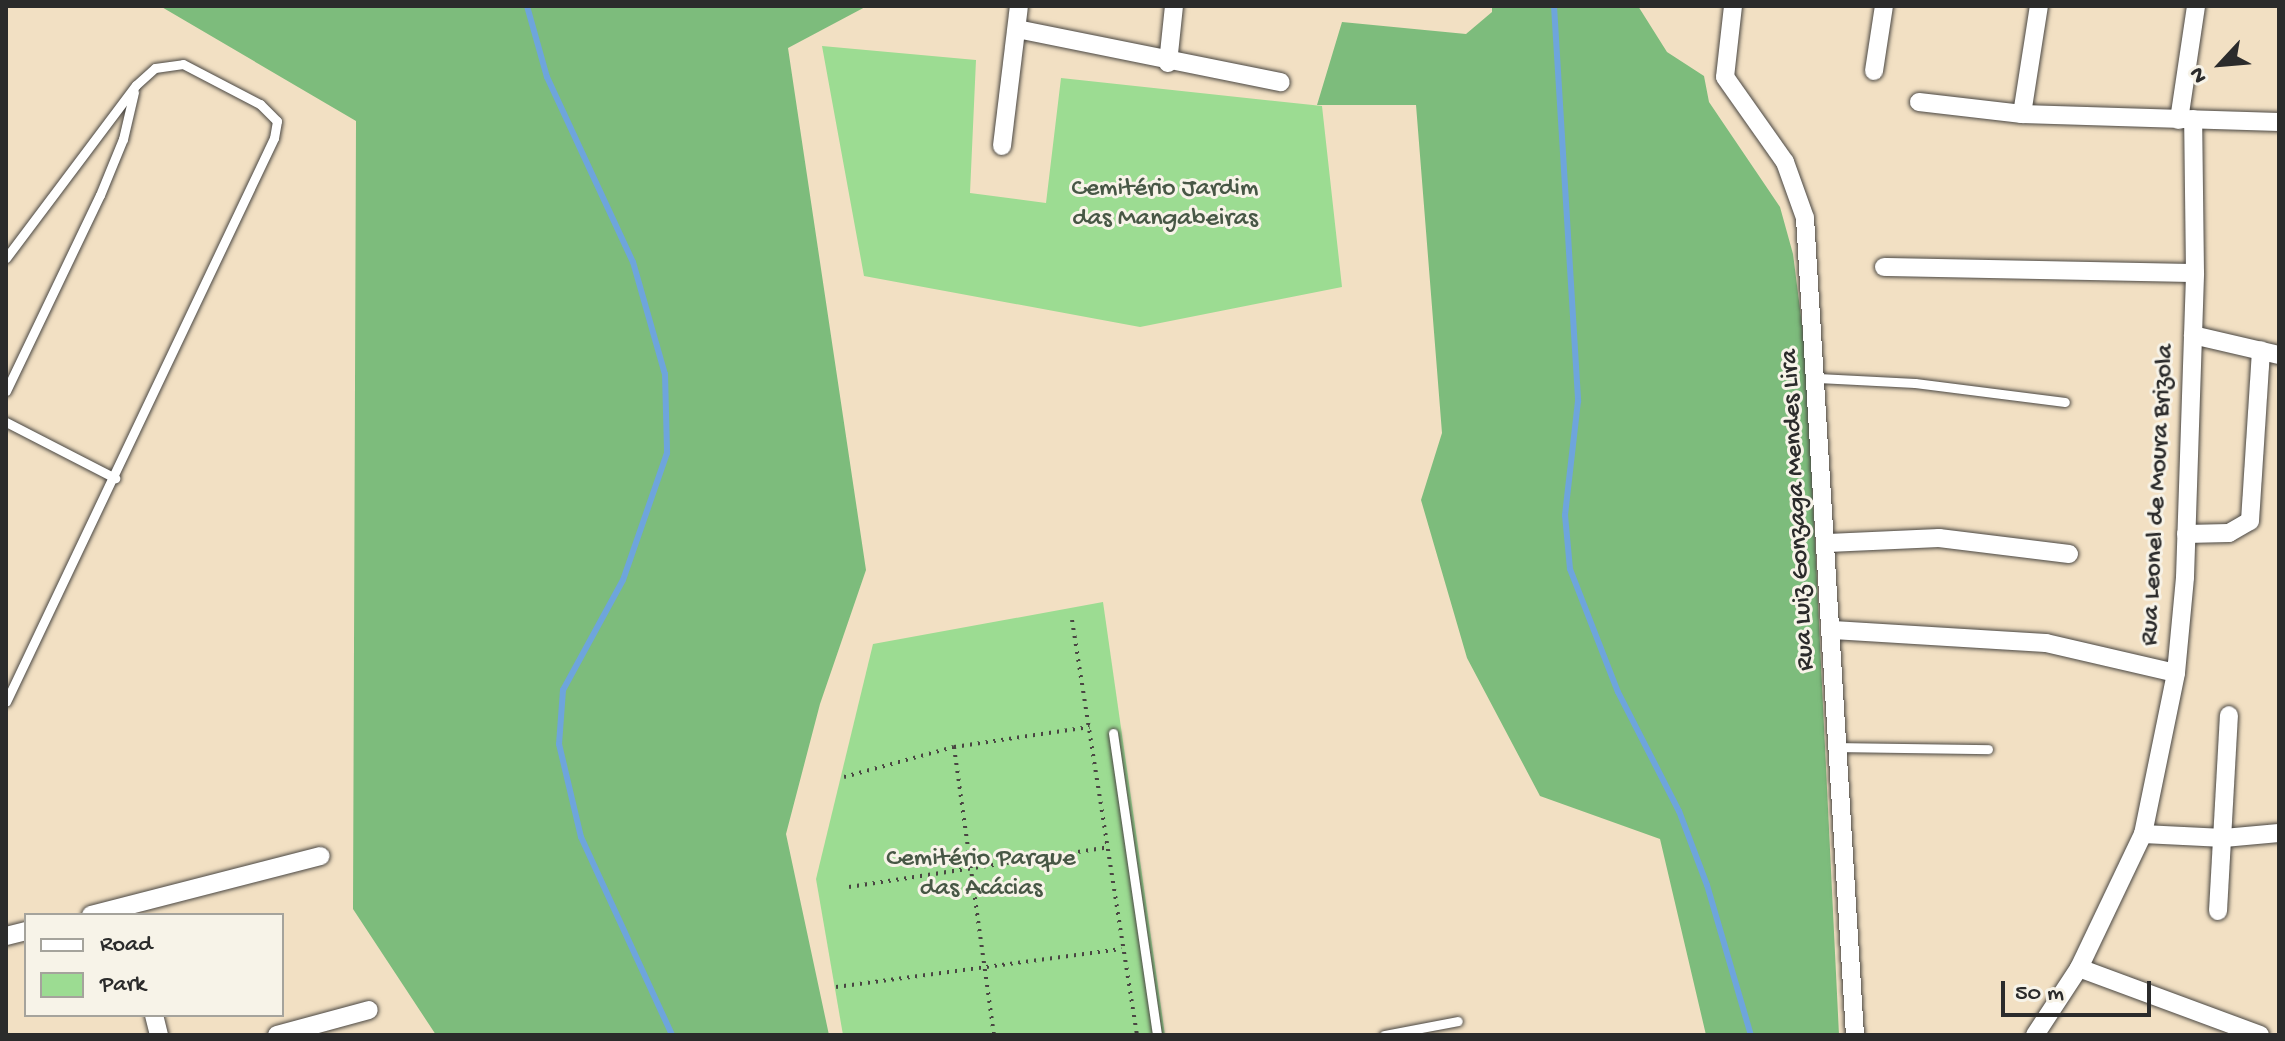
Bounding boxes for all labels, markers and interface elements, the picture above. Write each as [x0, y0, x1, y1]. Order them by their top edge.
north arrow [2181, 24, 2261, 104]
text: N [2185, 62, 2214, 87]
park label: Cemitério Jardim das Mangabeiras [1072, 174, 1258, 236]
street label: Rua Leonel de Moura Brizola [2136, 343, 2182, 647]
street label: Rua Luiz Gonzaga Mendes Lira [1775, 348, 1823, 672]
park label: Cemitério Parque das Acácias [886, 844, 1076, 906]
legend [24, 913, 284, 1017]
text: Road [100, 931, 152, 960]
scale bar [2005, 965, 2155, 1015]
text: Park [100, 971, 146, 1000]
text: 50 m [2015, 980, 2064, 1009]

